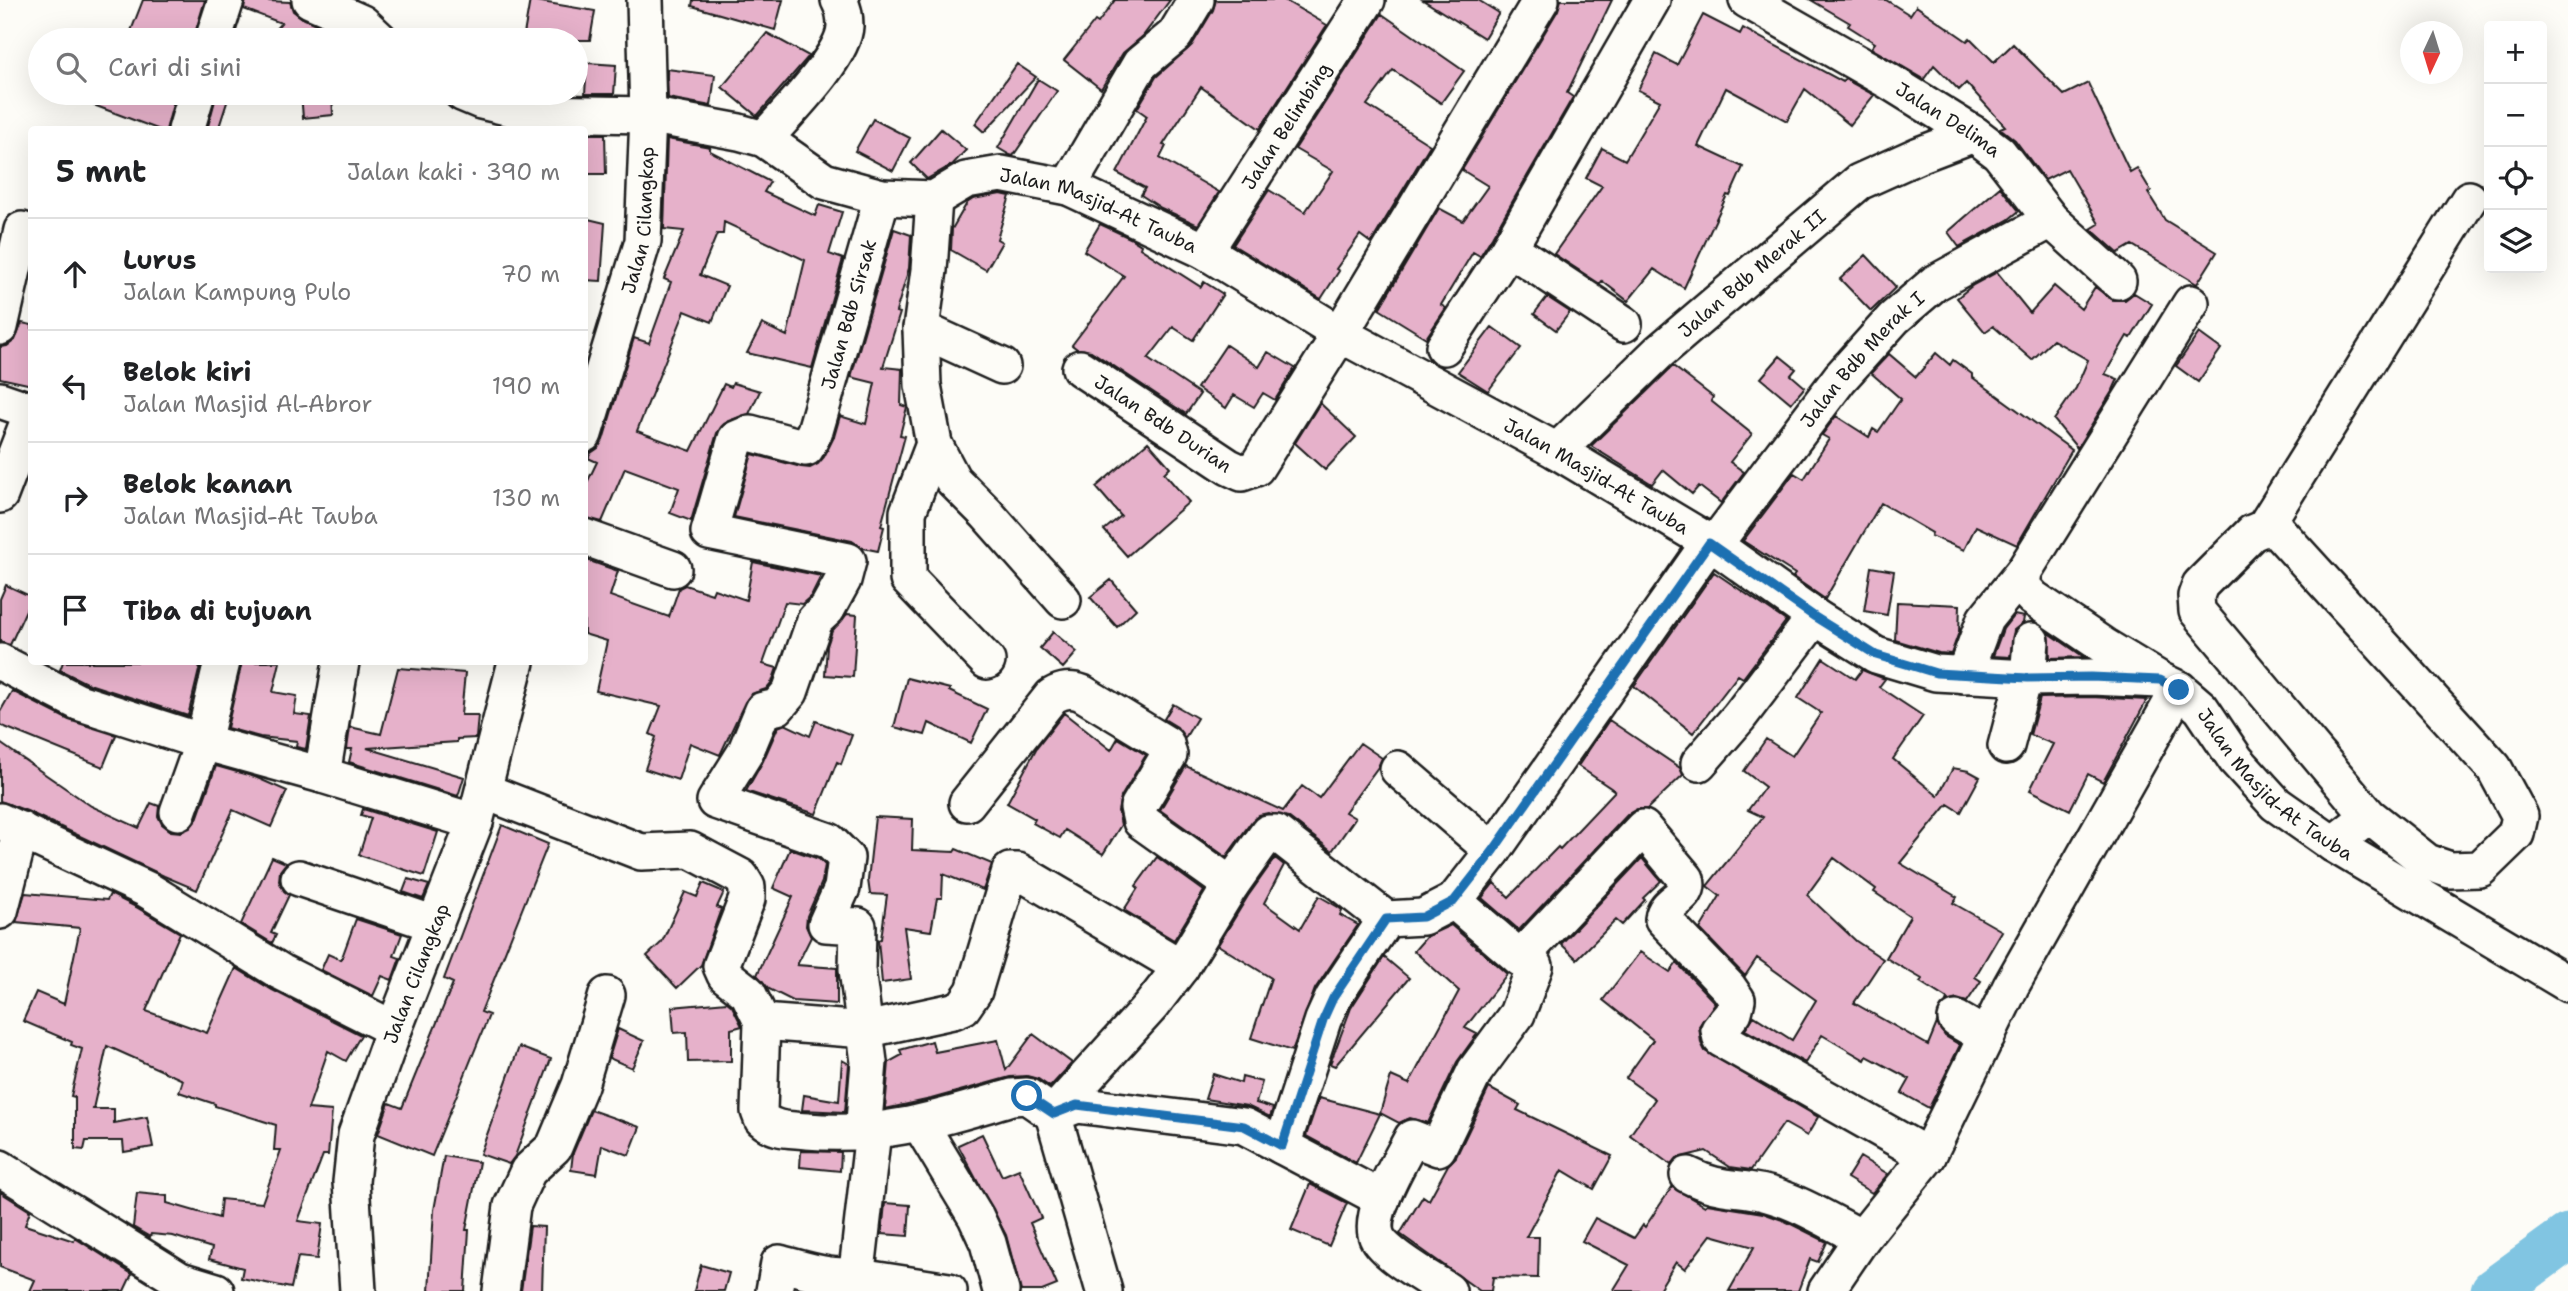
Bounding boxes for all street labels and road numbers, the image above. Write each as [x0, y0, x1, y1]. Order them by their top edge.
street label: Jalan Belimbing [1236, 58, 1336, 194]
street label: Jalan Delima [1891, 76, 2006, 163]
street label: Jalan Cilangkap [616, 146, 660, 297]
street label: Jalan Masjid-At Tauba [997, 162, 1201, 259]
street label: Jalan Bdb Merak II [1673, 204, 1831, 343]
street label: Jalan Bdb Sirsak [816, 236, 882, 392]
street label: Jalan Bdb Merak I [1795, 286, 1930, 433]
street label: Jalan Bdb Durian [1090, 369, 1236, 478]
street label: Jalan Masjid-At Tauba [1499, 413, 1694, 540]
street label: Jalan Masjid-At Tauba [2192, 703, 2358, 866]
street label: Jalan Cilangkap [378, 900, 455, 1047]

